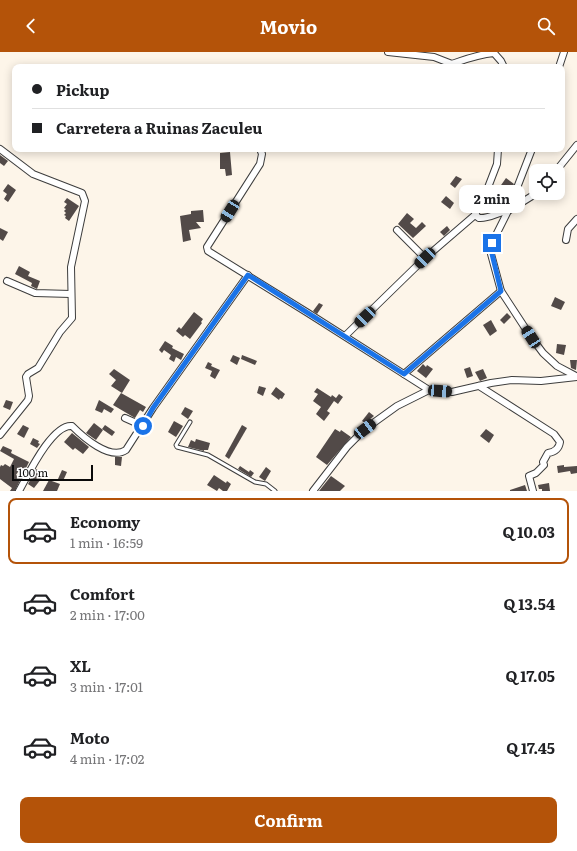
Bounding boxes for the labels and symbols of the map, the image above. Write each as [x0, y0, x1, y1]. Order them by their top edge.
callout: 2 min [459, 185, 525, 213]
car [219, 198, 241, 224]
route end [483, 234, 501, 252]
car [412, 245, 438, 271]
car [352, 304, 378, 330]
car [519, 324, 543, 350]
car [428, 384, 452, 398]
route start [134, 417, 152, 435]
car [352, 417, 378, 441]
scale bar [12, 463, 93, 482]

